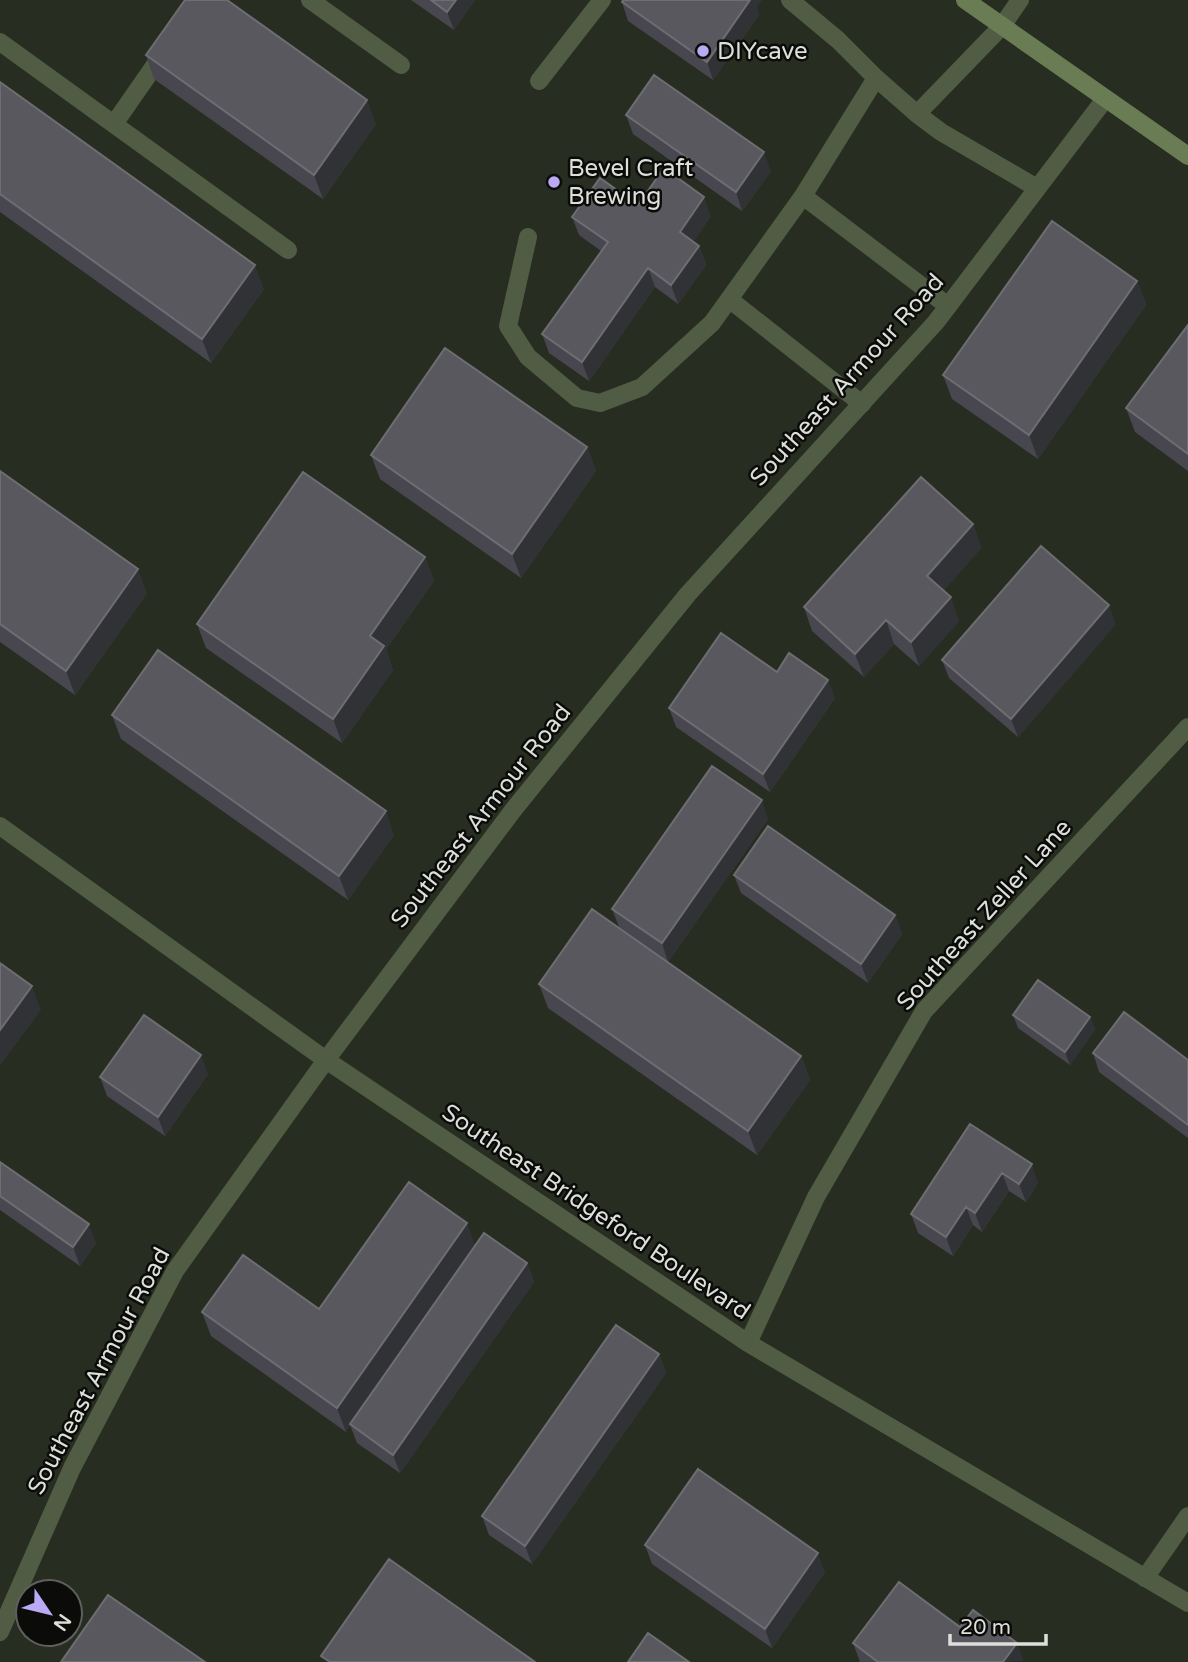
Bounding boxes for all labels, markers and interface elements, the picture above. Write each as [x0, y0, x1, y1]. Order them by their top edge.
place label: DIYcave [717, 37, 808, 66]
marker: DIYcave [695, 43, 711, 59]
place label: Bevel Craft Brewing [568, 154, 693, 211]
marker: Bevel Craft Brewing [546, 174, 562, 190]
street label: Southeast Armour Road [744, 268, 950, 492]
street label: Southeast Armour Road [385, 698, 577, 934]
street label: Southeast Zeller Lane [891, 813, 1077, 1017]
street label: Southeast Bridgeford Boulevard [436, 1098, 756, 1326]
street label: Southeast Armour Road [21, 1243, 177, 1499]
north arrow [14, 1578, 84, 1648]
scale bar [950, 1602, 1046, 1646]
text: N [49, 1610, 75, 1635]
text: 20 m [960, 1615, 1011, 1640]

